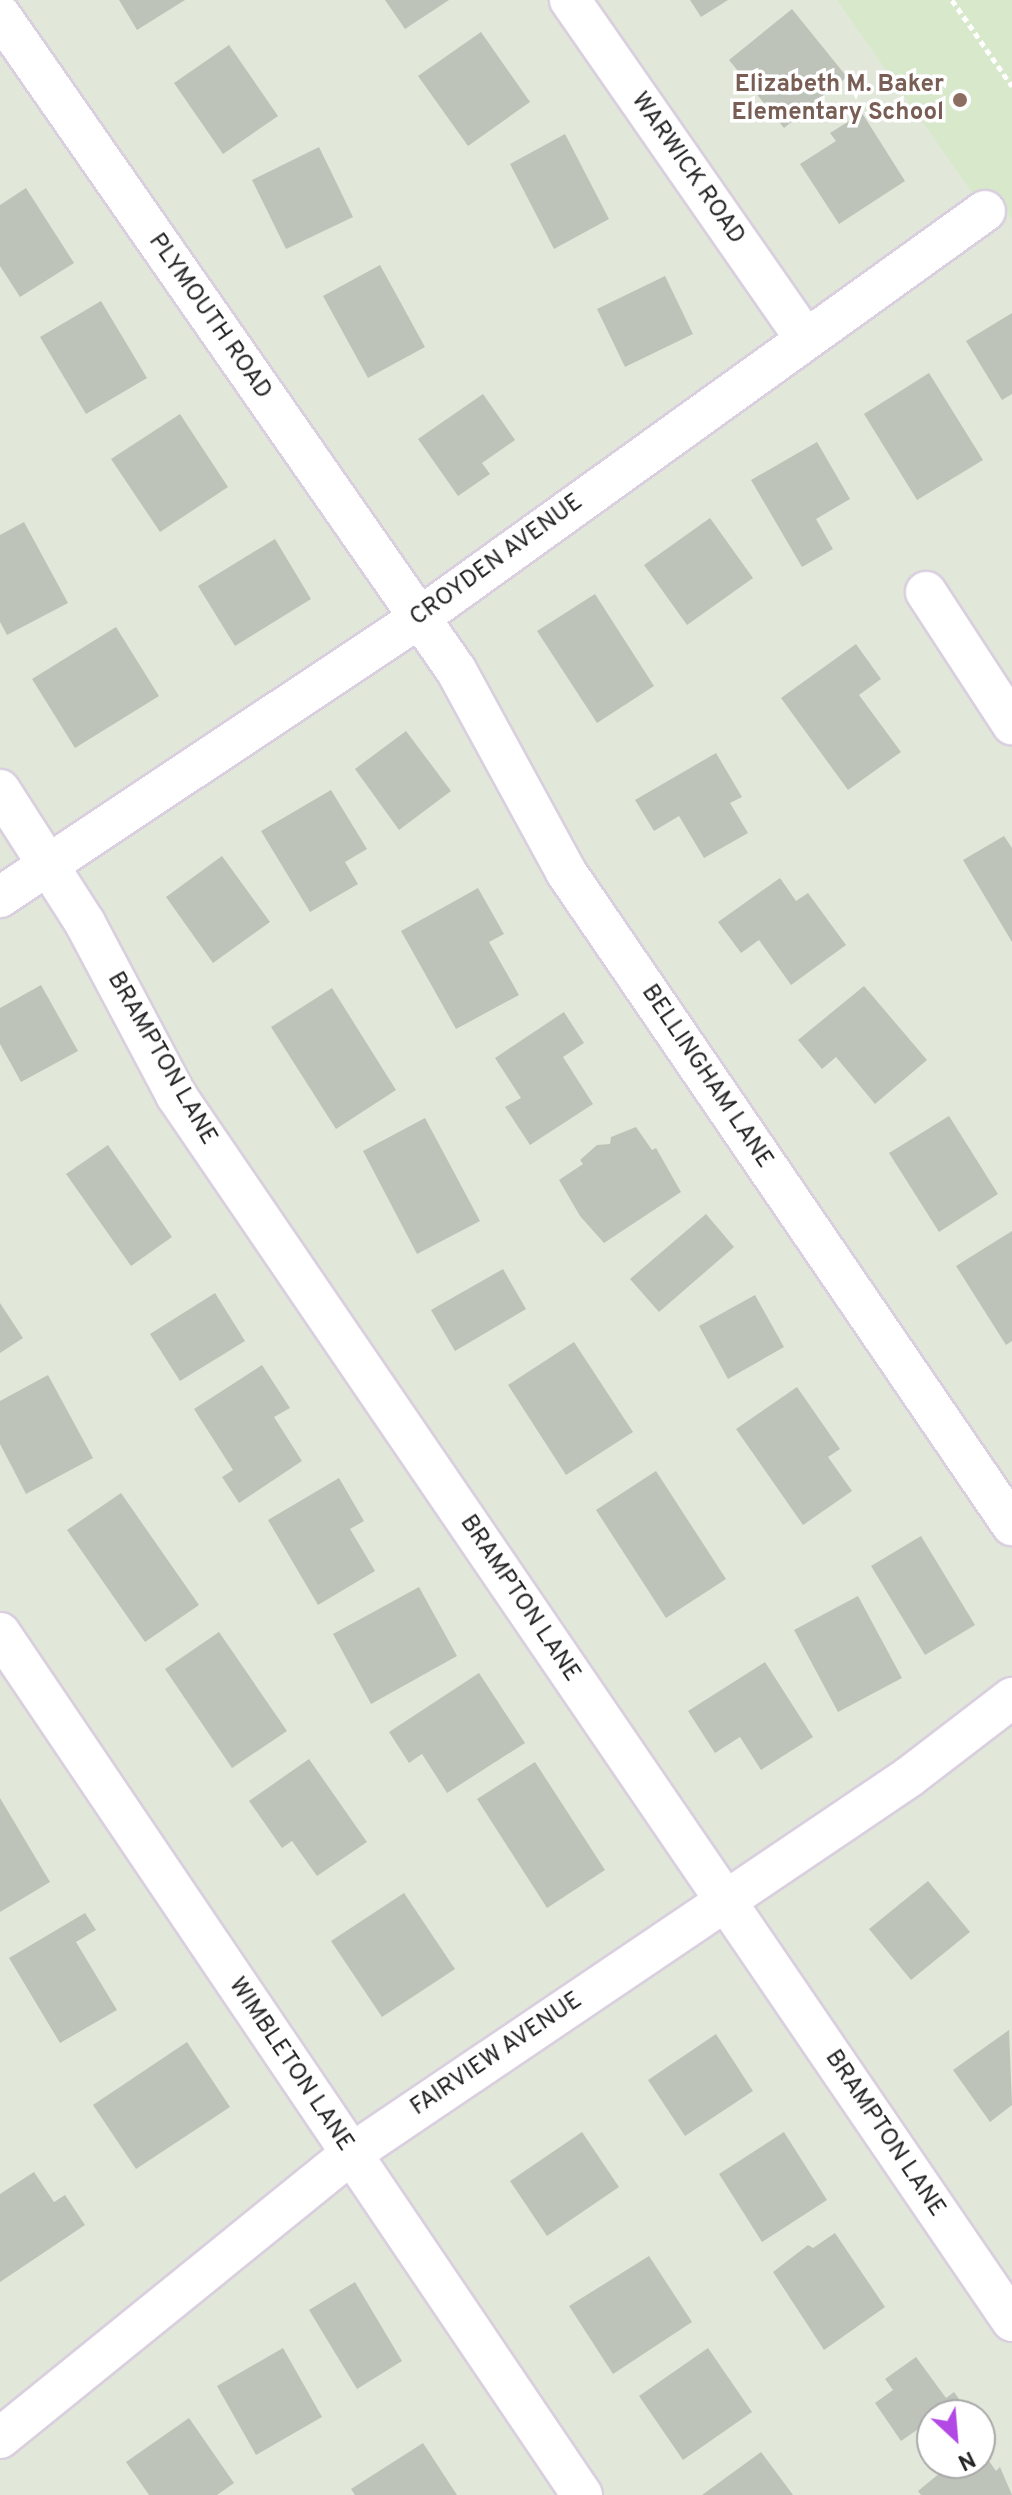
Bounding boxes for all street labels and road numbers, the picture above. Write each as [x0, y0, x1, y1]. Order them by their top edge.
street label: WARWICK ROAD [624, 88, 750, 250]
street label: PLYMOUTH ROAD [141, 229, 277, 405]
street label: CROYDEN AVENUE [405, 489, 589, 633]
street label: BRAMPTON LANE [100, 967, 222, 1151]
street label: BELLINGHAM LANE [634, 980, 778, 1174]
street label: BRAMPTON LANE [453, 1510, 585, 1688]
street label: WIMBLETON LANE [221, 1973, 359, 2157]
street label: FAIRVIEW AVENUE [405, 1987, 589, 2123]
street label: BRAMPTON LANE [818, 2045, 950, 2223]

